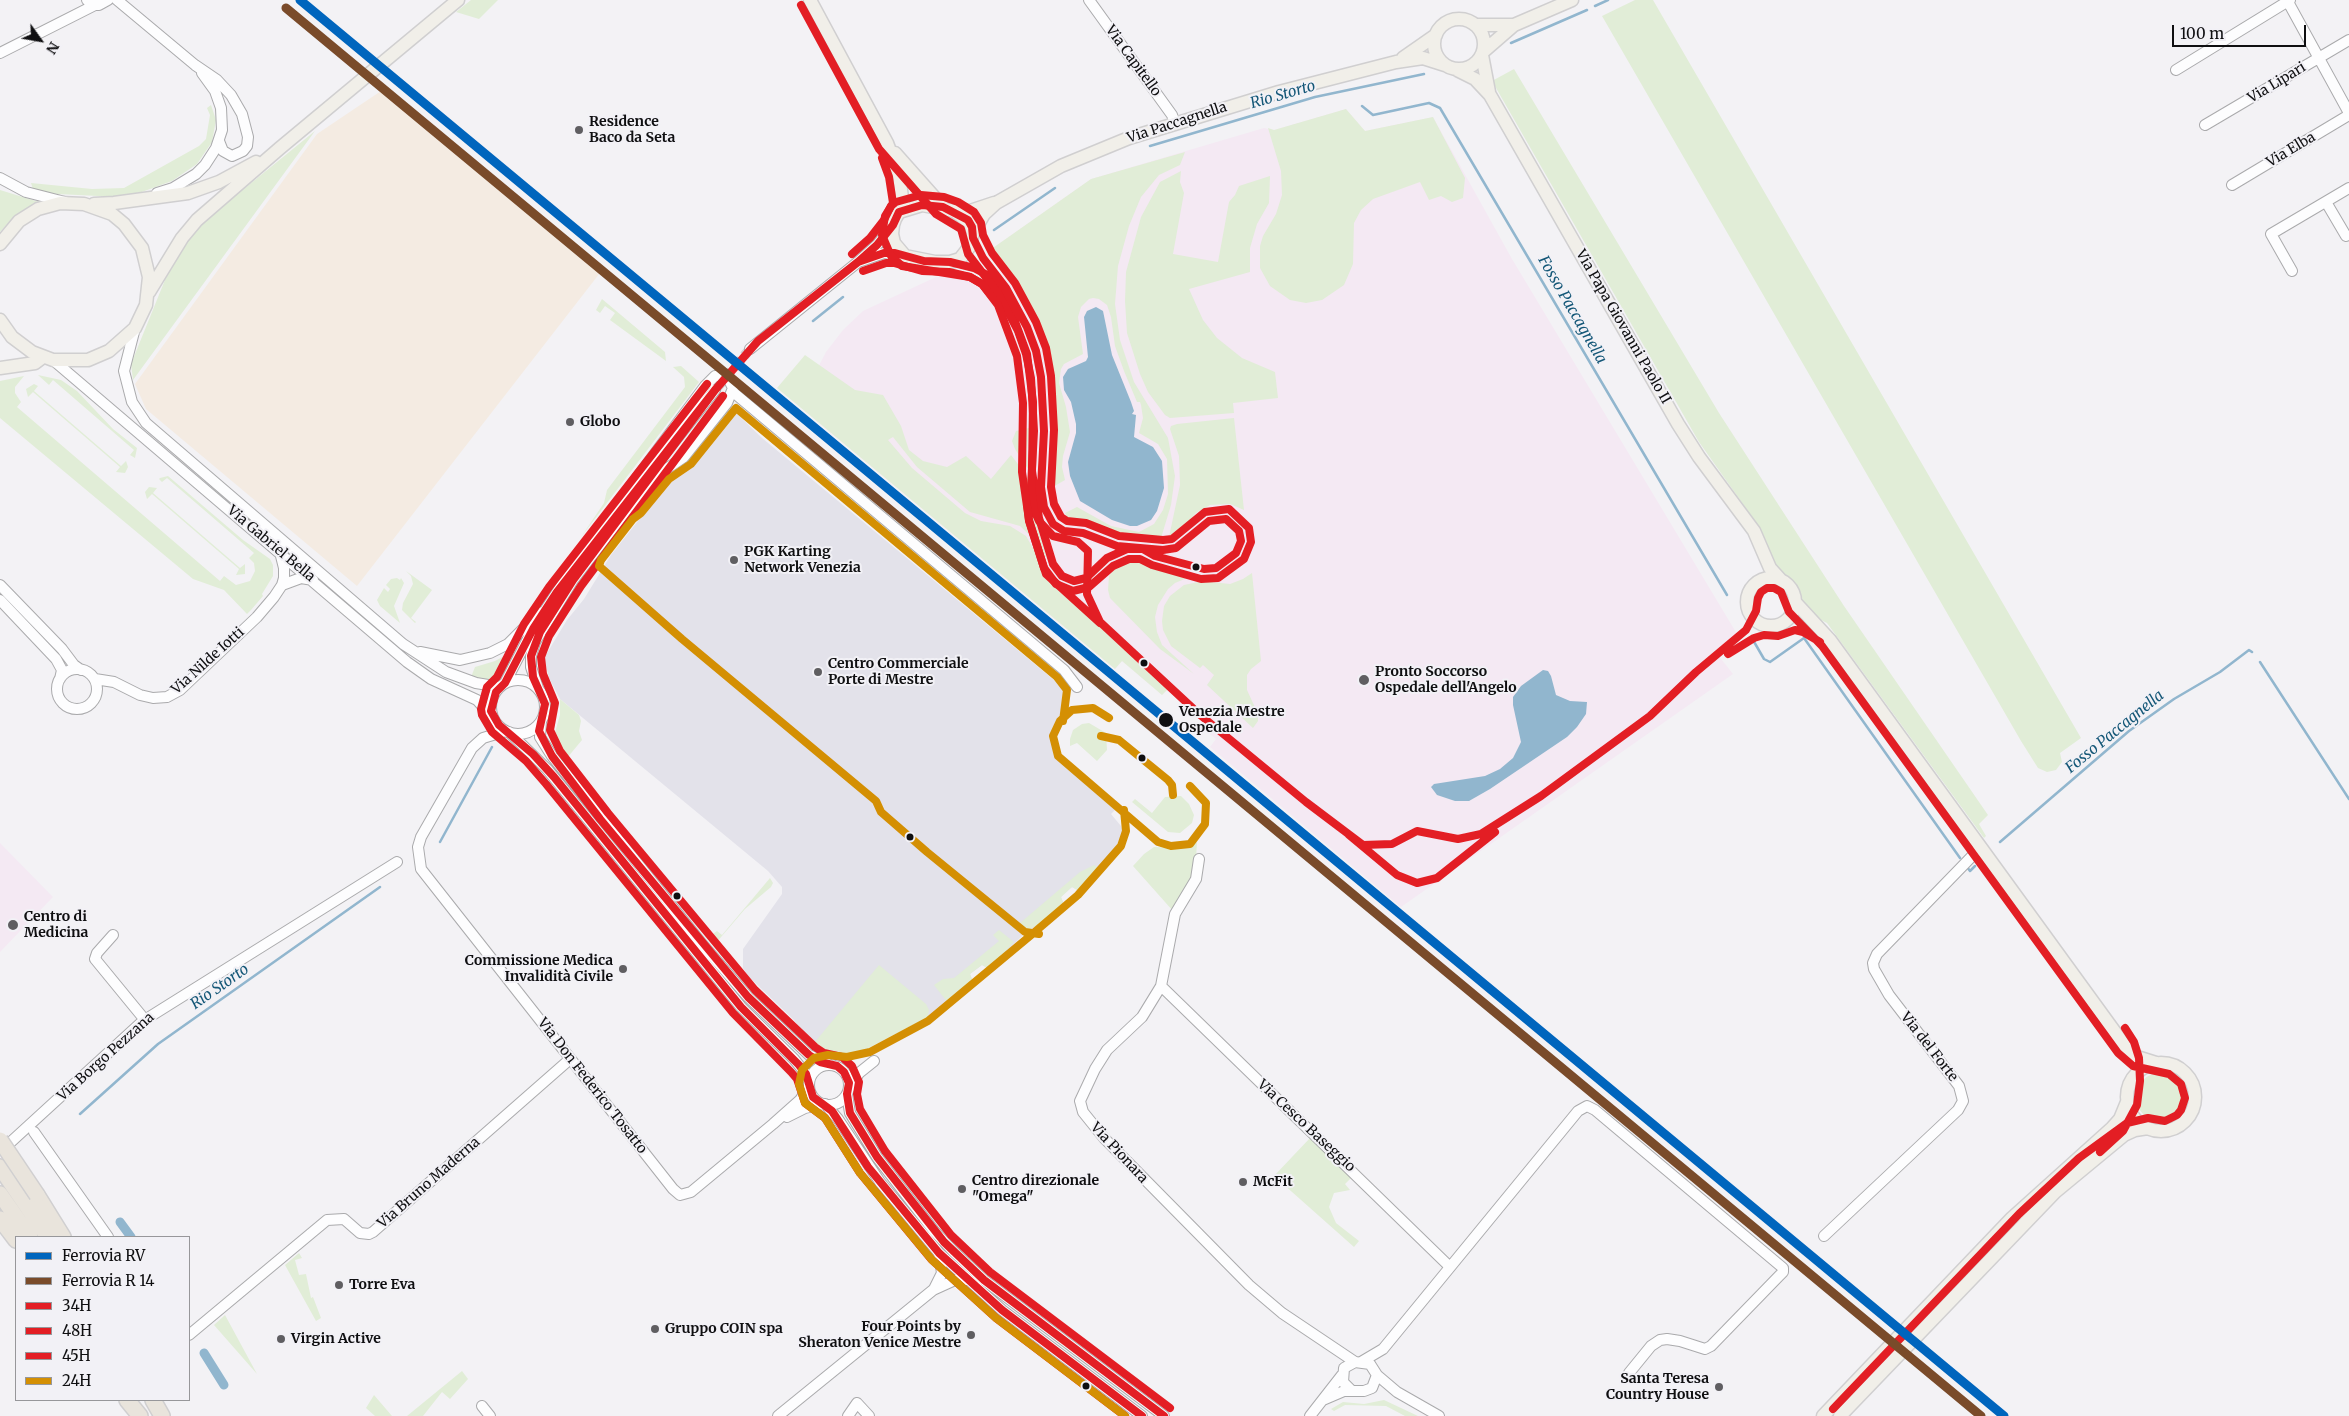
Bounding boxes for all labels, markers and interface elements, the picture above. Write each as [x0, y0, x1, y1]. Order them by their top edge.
north arrow [15, 15, 65, 65]
scale bar [2174, 15, 2308, 47]
street label: Via Capitello [1102, 22, 1164, 100]
text: 100 m [2180, 24, 2224, 43]
text: N [42, 38, 63, 57]
street label: Via Lipari [2245, 59, 2309, 107]
water label: Rio Storto [1248, 77, 1318, 113]
street label: Via Paccagnella [1125, 99, 1229, 147]
place label: Residence Baco da Seta [589, 114, 675, 146]
marker: Residence Baco da Seta [573, 124, 585, 136]
street label: Via Elba [2264, 129, 2318, 171]
street label: Via Papa Giovanni Paolo II [1572, 247, 1674, 407]
water label: Fosso Paccagnella [1534, 253, 1610, 367]
place label: Globo [580, 414, 620, 430]
marker: Globo [564, 416, 576, 428]
street label: Via Gabriel Bella [224, 502, 318, 586]
place label: PGK Karting Network Venezia [744, 544, 861, 576]
marker: PGK Karting Network Venezia [728, 554, 740, 566]
unlabelled marker [1191, 562, 1201, 572]
street label: Via Nilde Iotti [168, 624, 248, 698]
place label: Centro Commerciale Porte di Mestre [828, 656, 969, 689]
unlabelled marker [1139, 658, 1149, 668]
place label: Pronto Soccorso Ospedale dell'Angelo [1375, 664, 1517, 696]
marker: Centro Commerciale Porte di Mestre [812, 666, 824, 678]
marker: Pronto Soccorso Ospedale dell'Angelo [1357, 673, 1371, 687]
water label: Fosso Paccagnella [2062, 687, 2168, 777]
place label: Venezia Mestre Ospedale [1179, 704, 1285, 736]
marker: Venezia Mestre Ospedale [1157, 711, 1175, 729]
unlabelled marker [1137, 753, 1147, 763]
unlabelled marker [905, 832, 915, 842]
unlabelled marker [672, 891, 682, 901]
place label: Centro di Medicina [24, 909, 88, 942]
marker: Centro di Medicina [6, 918, 20, 932]
place label: Commissione Medica Invalidità Civile [465, 953, 613, 986]
water label: Rio Storto [188, 960, 252, 1014]
marker: Commissione Medica Invalidità Civile [617, 963, 629, 975]
street label: Via Borgo Pezzana [54, 1009, 158, 1105]
street label: Via del Forte [1897, 1009, 1961, 1085]
street label: Via Don Federico Tosatto [534, 1015, 650, 1157]
street label: Via Cesco Baseggio [1254, 1076, 1358, 1176]
street label: Via Pionara [1087, 1119, 1151, 1187]
street label: Via Bruno Maderna [374, 1134, 484, 1232]
place label: Centro direzionale "Omega" [972, 1173, 1099, 1206]
place label: McFit [1253, 1174, 1293, 1190]
marker: McFit [1237, 1176, 1249, 1188]
marker: Centro direzionale "Omega" [956, 1183, 968, 1195]
legend [15, 1236, 190, 1401]
text: Ferrovia RV [62, 1246, 145, 1265]
text: Ferrovia R 14 [62, 1271, 154, 1290]
place label: Torre Eva [349, 1277, 415, 1293]
marker: Torre Eva [333, 1279, 345, 1291]
text: 34H [62, 1296, 91, 1315]
place label: Four Points by Sheraton Venice Mestre [798, 1319, 961, 1351]
text: 48H [62, 1321, 92, 1340]
place label: Gruppo COIN spa [665, 1321, 783, 1337]
marker: Gruppo COIN spa [649, 1323, 661, 1335]
marker: Four Points by Sheraton Venice Mestre [965, 1329, 977, 1341]
place label: Virgin Active [291, 1331, 381, 1347]
marker: Virgin Active [275, 1333, 287, 1345]
text: 45H [62, 1346, 90, 1365]
text: 24H [62, 1371, 91, 1390]
place label: Santa Teresa Country House [1606, 1371, 1709, 1404]
unlabelled marker [1081, 1381, 1091, 1391]
marker: Santa Teresa Country House [1713, 1381, 1725, 1393]

